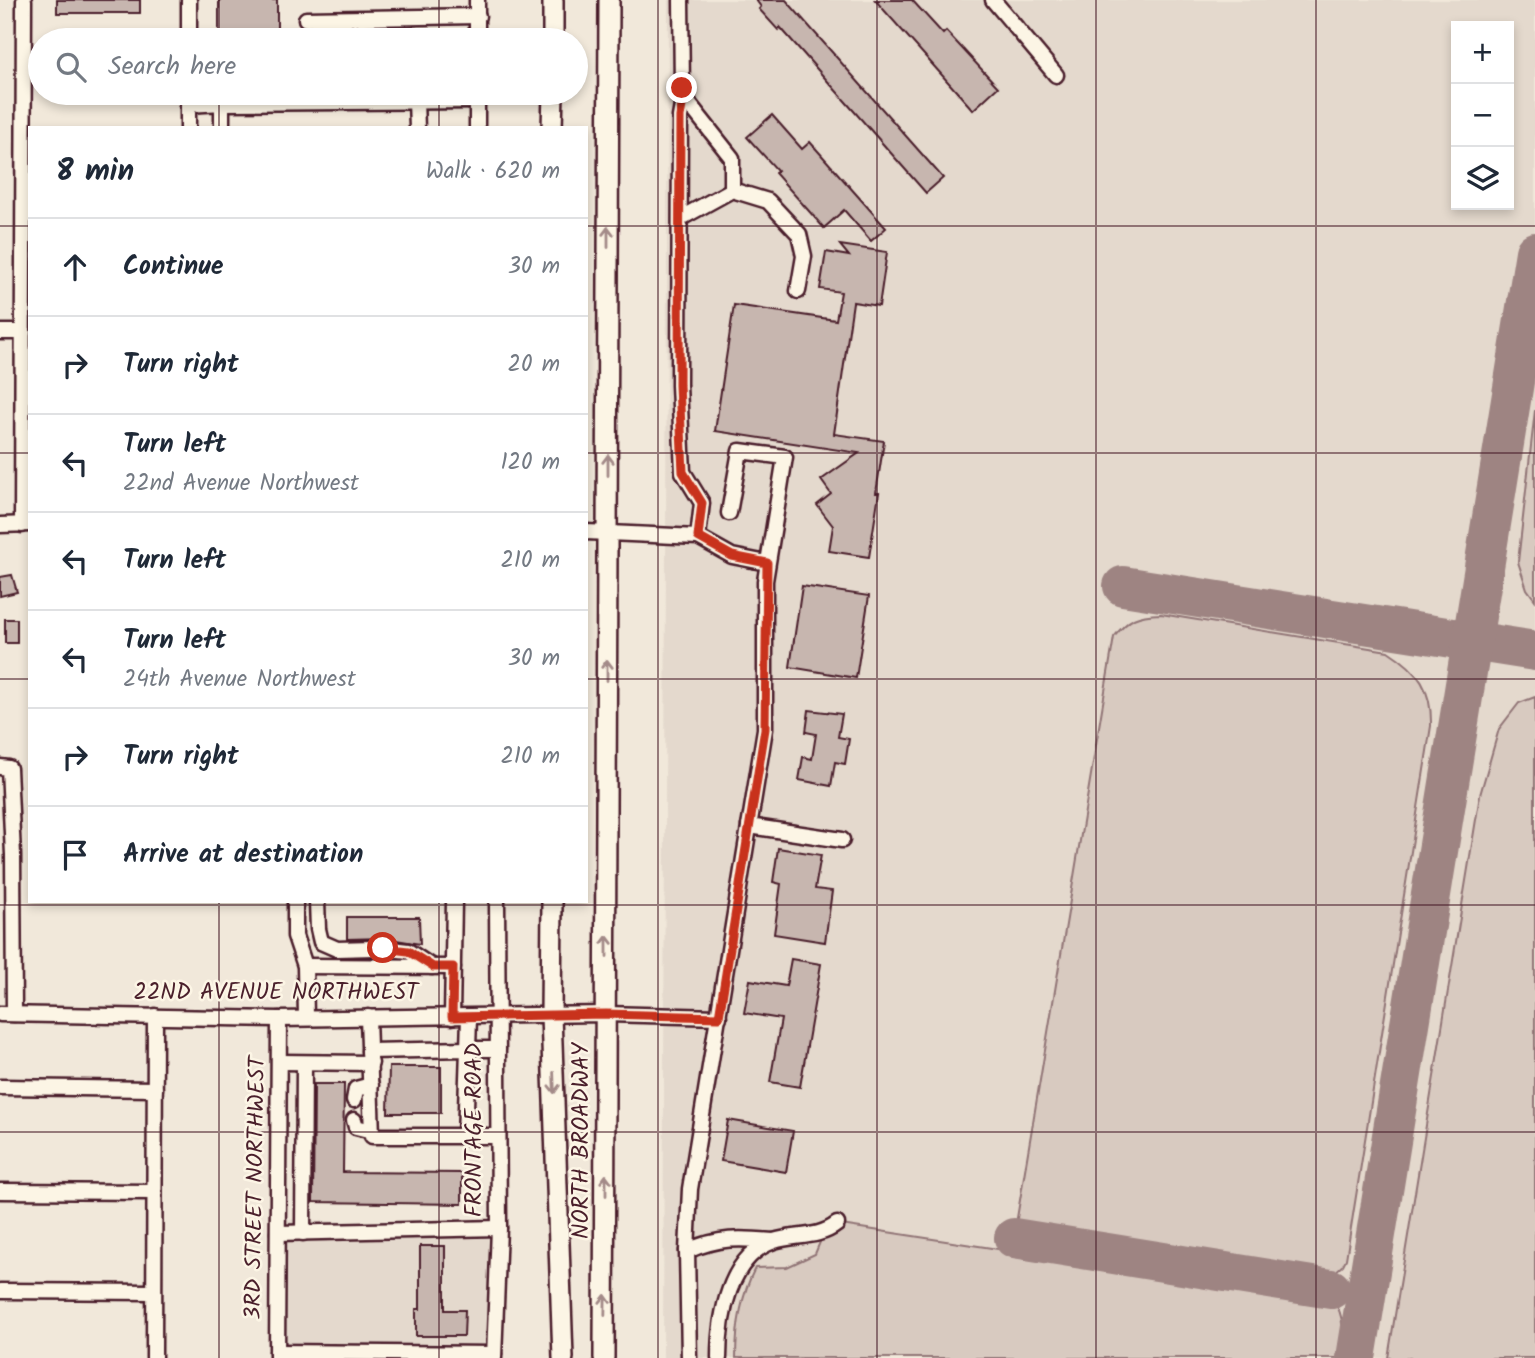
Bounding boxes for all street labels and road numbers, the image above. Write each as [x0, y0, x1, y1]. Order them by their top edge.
street label: 22ND AVENUE NORTHWEST [134, 975, 420, 1011]
street label: NORTH BROADWAY [564, 1042, 600, 1239]
street label: FRONTAGE ROAD [457, 1043, 493, 1217]
street label: 3RD STREET NORTHWEST [236, 1054, 276, 1320]

